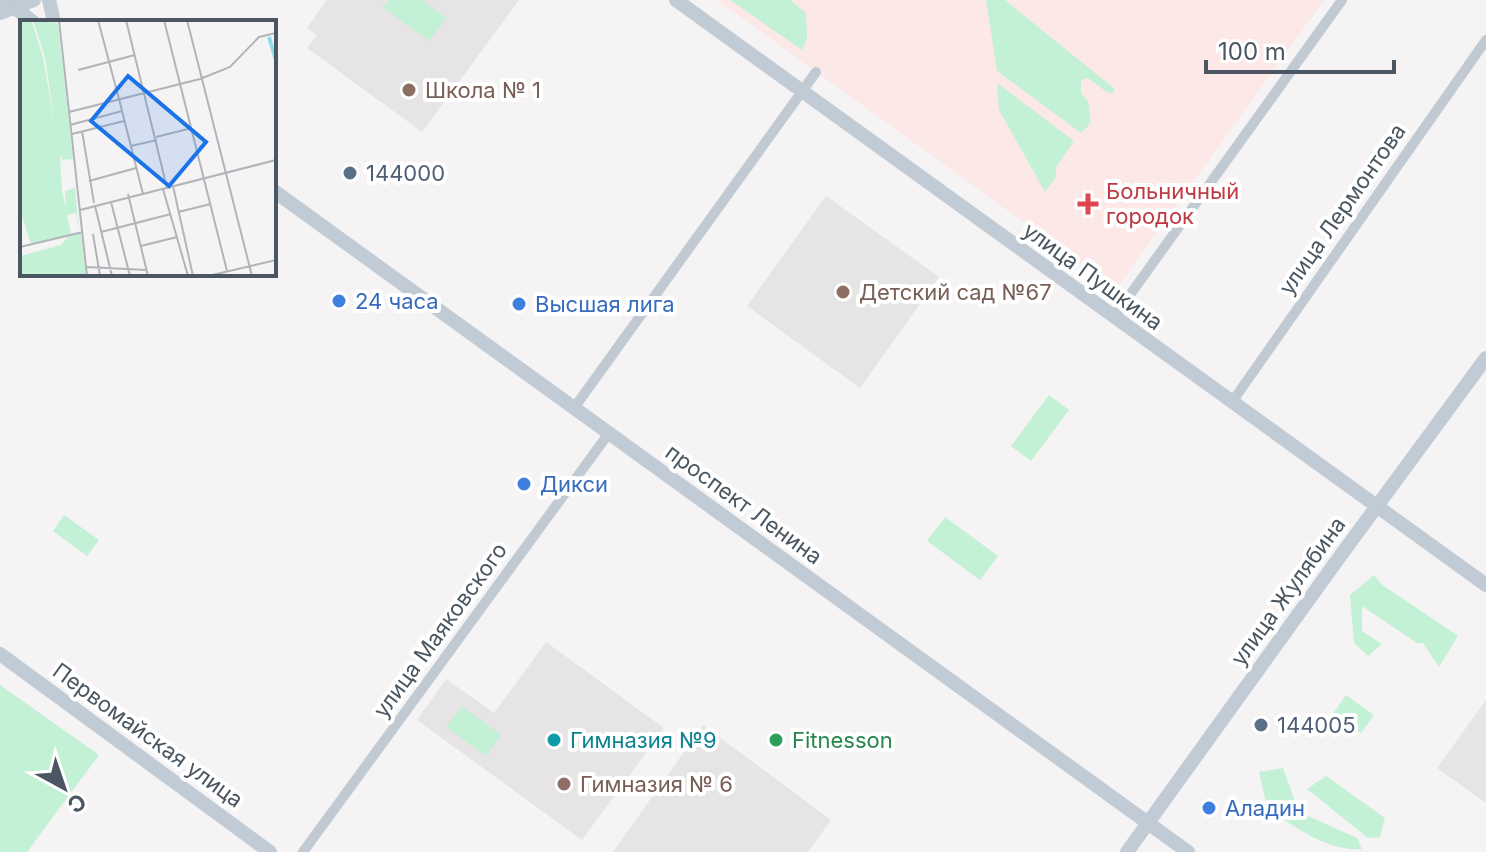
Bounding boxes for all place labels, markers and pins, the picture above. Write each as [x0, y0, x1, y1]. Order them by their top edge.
place label: Школа № 1 [425, 77, 541, 103]
marker: Школа № 1 [400, 81, 418, 99]
place label: 144000 [366, 160, 445, 186]
marker: 144000 [341, 164, 359, 182]
place label: Больничный городок [1106, 178, 1239, 229]
marker: Больничный городок [1077, 193, 1099, 215]
place label: Детский сад №67 [859, 279, 1052, 305]
marker: Детский сад №67 [834, 283, 852, 301]
place label: 24 часа [355, 288, 439, 314]
place label: Высшая лига [535, 291, 675, 317]
marker: 24 часа [330, 292, 348, 310]
marker: Высшая лига [510, 295, 528, 313]
place label: Дикси [540, 471, 608, 497]
marker: Дикси [515, 475, 533, 493]
place label: 144005 [1277, 712, 1356, 738]
marker: 144005 [1252, 716, 1270, 734]
place label: Гимназия №9 [570, 727, 717, 753]
place label: Fitnesson [792, 727, 893, 753]
marker: Гимназия №9 [545, 731, 563, 749]
marker: Fitnesson [767, 731, 785, 749]
place label: Гимназия № 6 [580, 771, 733, 797]
marker: Гимназия № 6 [555, 775, 573, 793]
place label: Аладин [1225, 795, 1305, 821]
marker: Аладин [1200, 799, 1218, 817]

